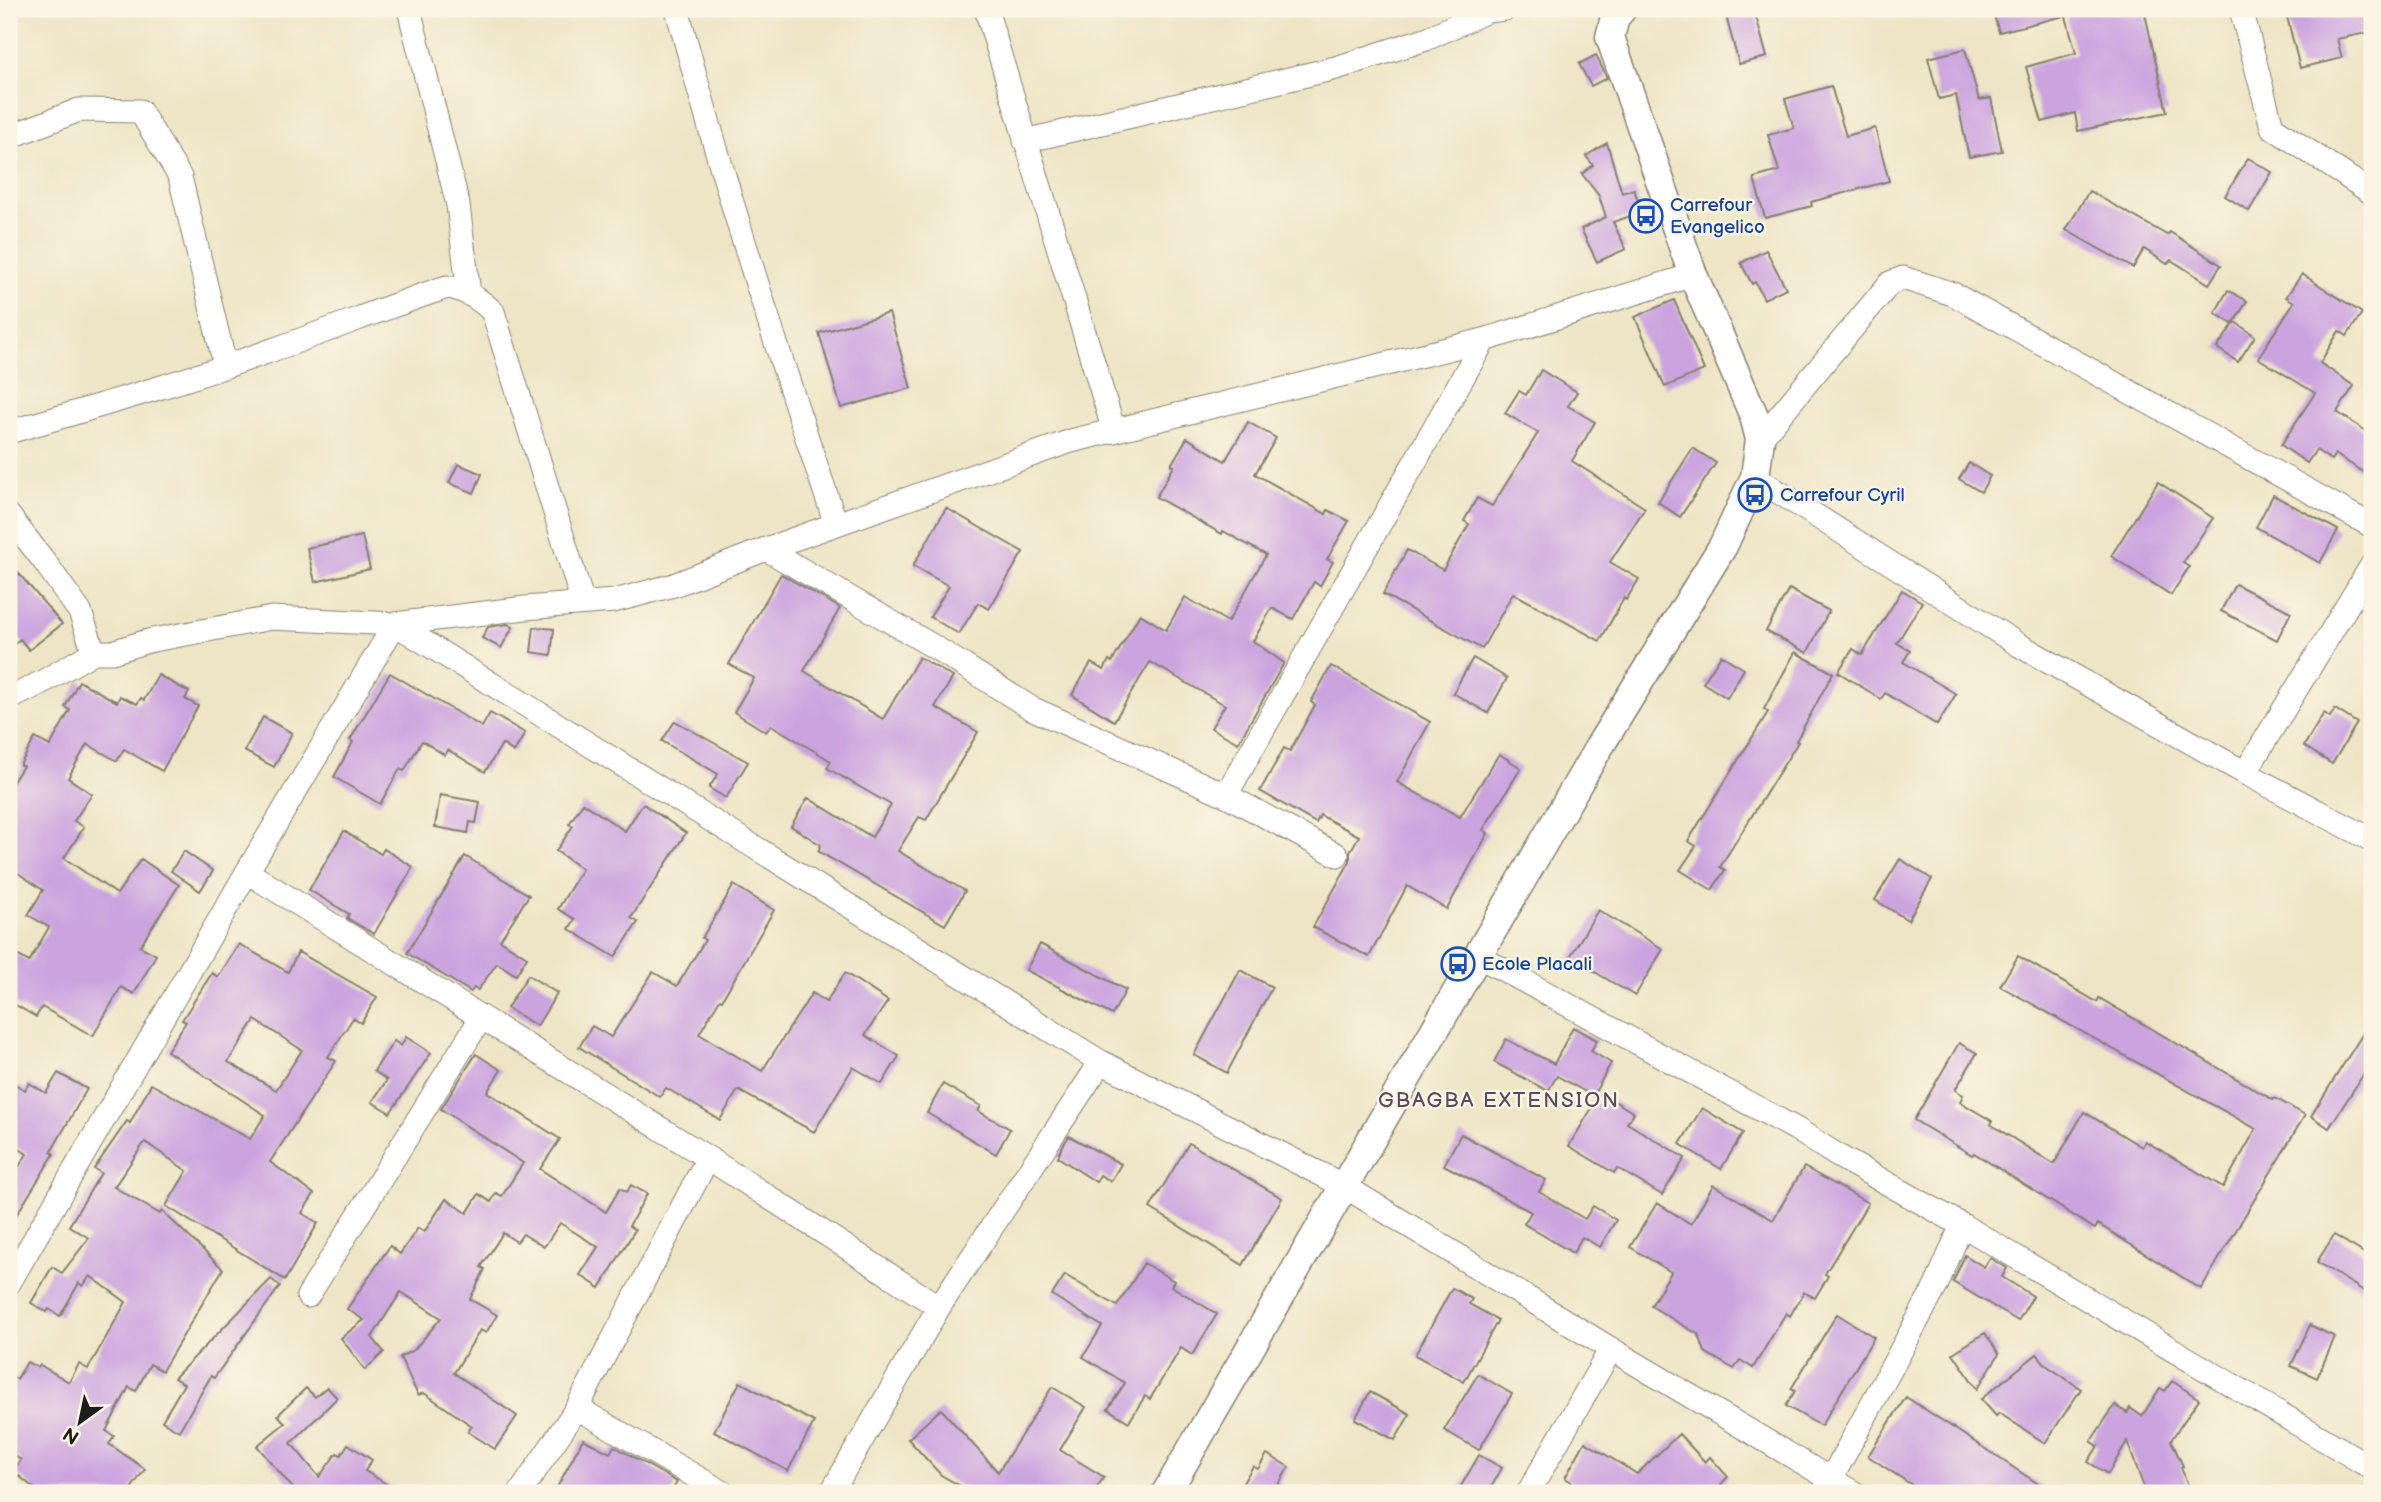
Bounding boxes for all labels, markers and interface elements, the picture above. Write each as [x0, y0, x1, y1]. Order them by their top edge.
place label: Carrefour Evangelico [1670, 194, 1765, 239]
bus stop icon: Carrefour Evangelico [1627, 197, 1665, 235]
bus stop icon: Carrefour Cyril [1736, 476, 1774, 514]
place label: Carrefour Cyril [1780, 484, 1905, 507]
bus stop icon: Ecole Placali [1439, 945, 1477, 983]
place label: Ecole Placali [1482, 953, 1592, 976]
district label: GBAGBA EXTENSION [1378, 1088, 1620, 1113]
north arrow [46, 1386, 116, 1456]
text: N [59, 1421, 84, 1449]

